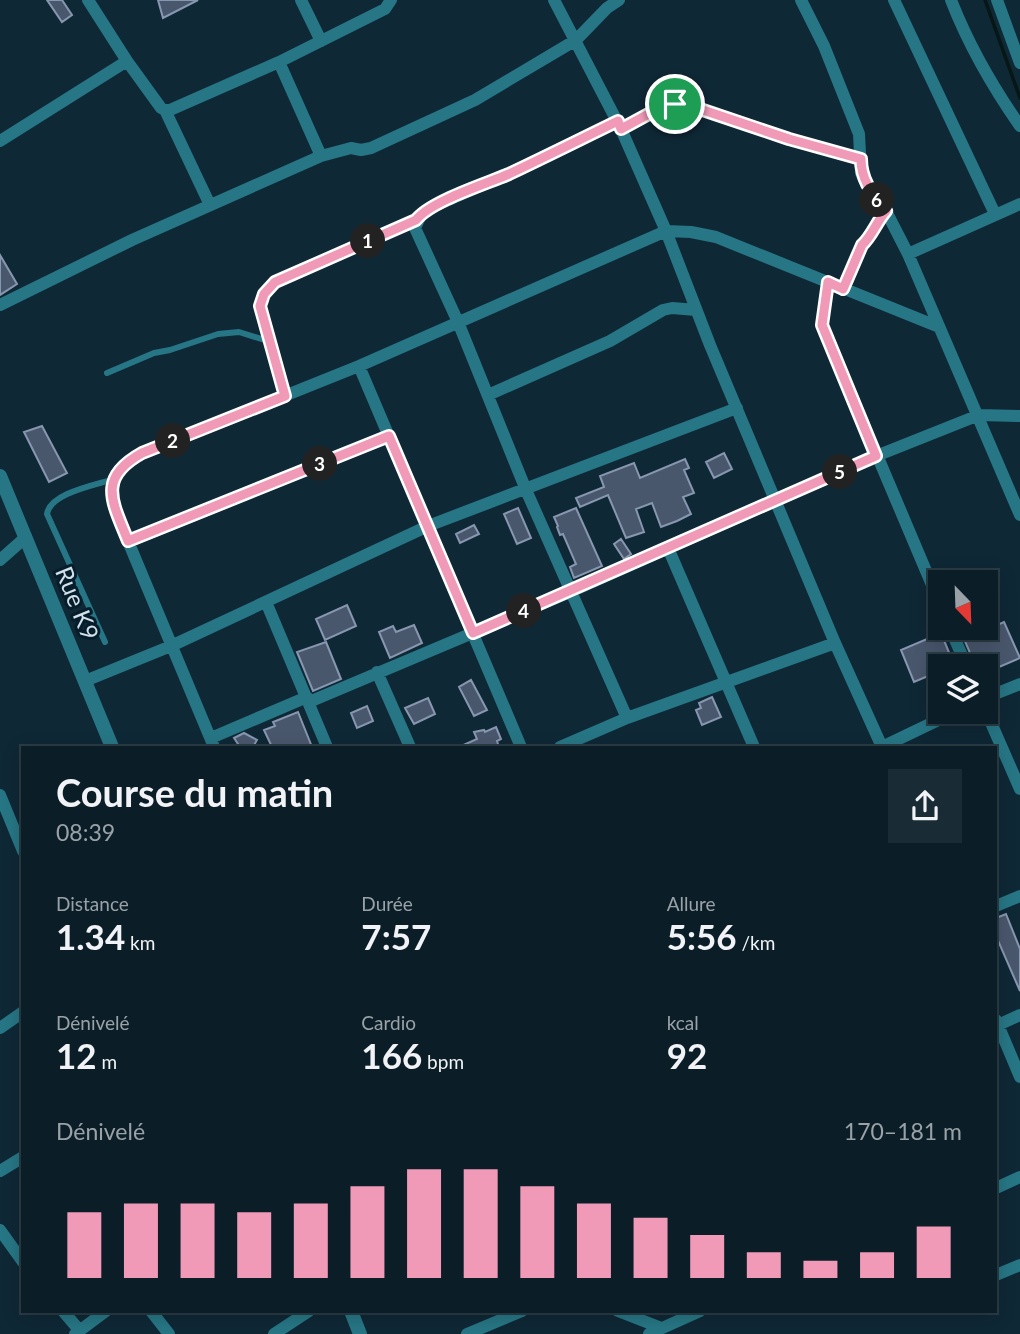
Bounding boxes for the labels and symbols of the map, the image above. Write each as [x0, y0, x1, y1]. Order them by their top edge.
pin [645, 74, 705, 134]
pin: 6 [860, 182, 894, 218]
pin: 1 [350, 224, 386, 258]
pin: 2 [156, 424, 190, 458]
pin: 3 [302, 447, 338, 482]
pin: 5 [822, 454, 858, 490]
street label: Rue K9 [50, 562, 106, 644]
north arrow [928, 570, 998, 640]
pin: 4 [506, 594, 542, 628]

